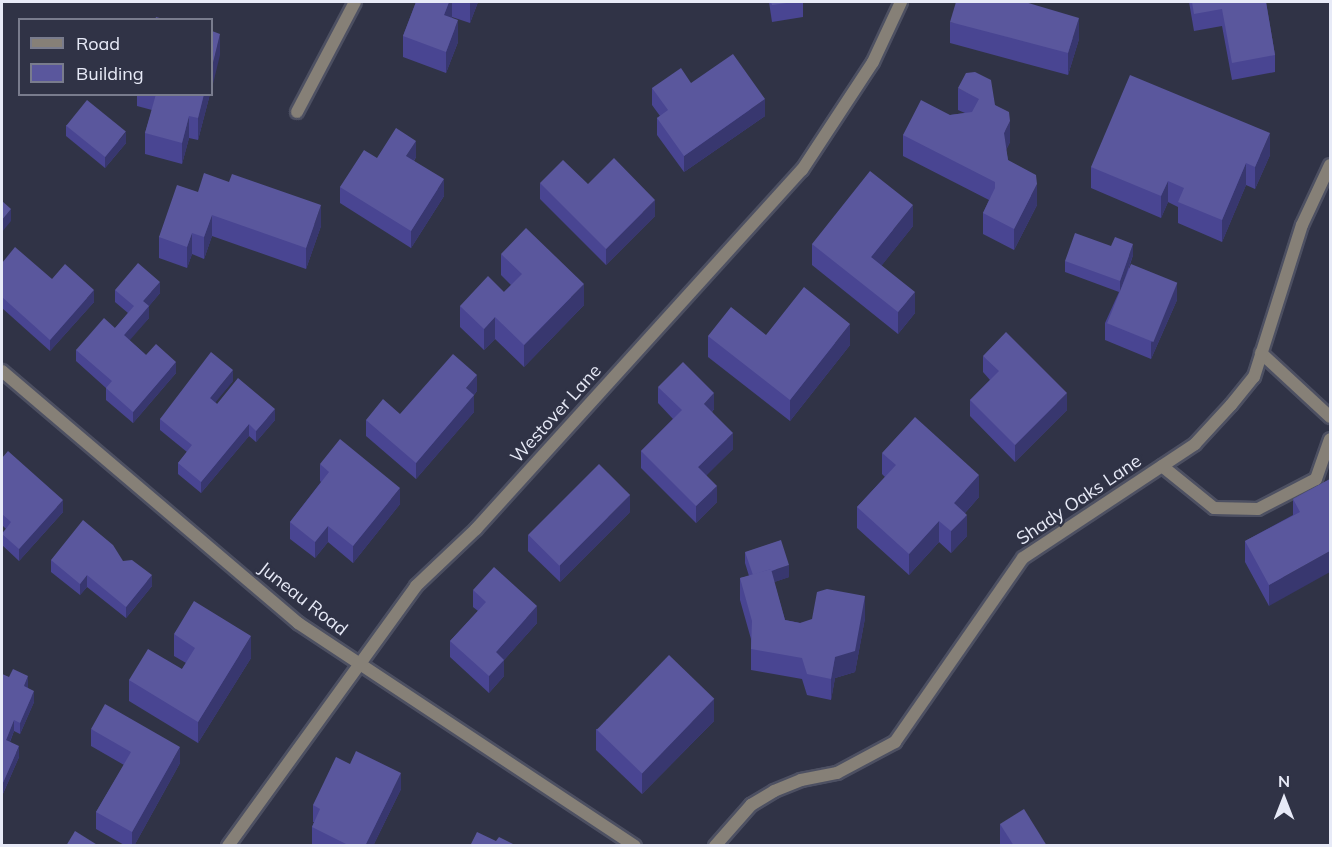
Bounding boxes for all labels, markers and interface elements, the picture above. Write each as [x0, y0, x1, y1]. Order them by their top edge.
legend [18, 18, 213, 96]
text: Road [76, 32, 120, 55]
text: Building [76, 62, 144, 85]
street label: Westover Lane [506, 360, 606, 468]
street label: Shady Oaks Lane [1012, 450, 1146, 550]
street label: Juneau Road [254, 558, 352, 640]
north arrow [1254, 769, 1314, 829]
text: N [1278, 771, 1290, 791]

